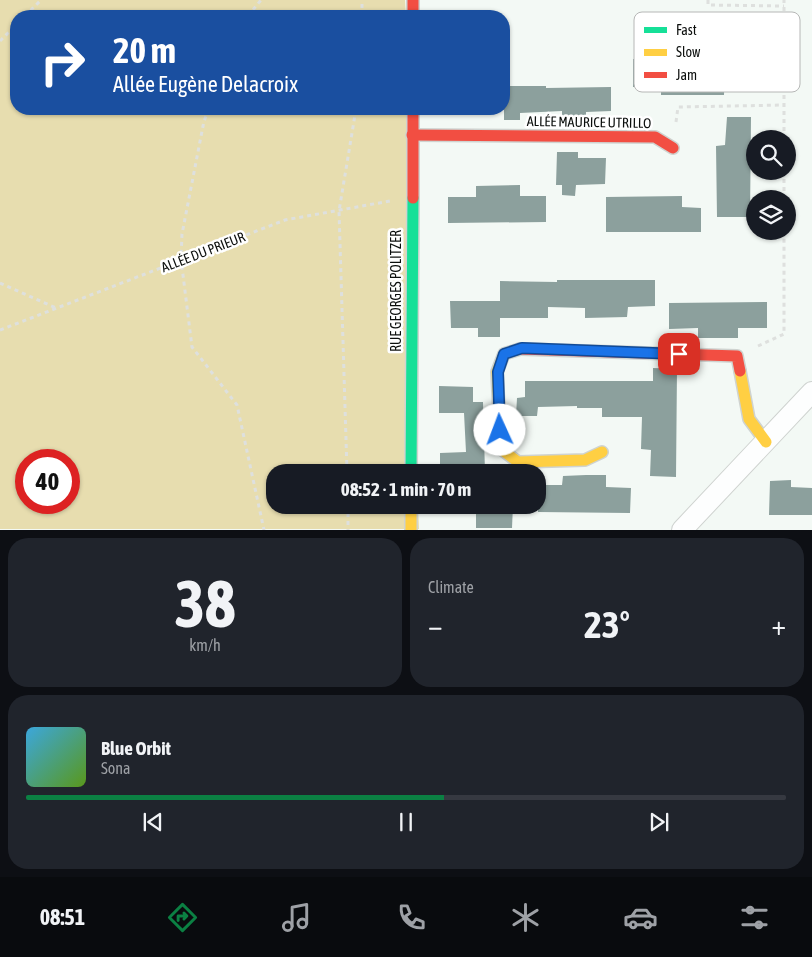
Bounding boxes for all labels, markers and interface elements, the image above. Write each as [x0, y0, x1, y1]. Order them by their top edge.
legend [634, 12, 800, 92]
text: Fast [676, 22, 697, 38]
icon: right [30, 30, 95, 95]
text: 20 m [113, 30, 176, 70]
text: Slow [676, 44, 701, 60]
text: Jam [676, 67, 697, 83]
text: Allée Eugène Delacroix [113, 71, 298, 97]
street label: ALLÉE MAURICE UTRILLO [527, 113, 651, 131]
map controls [746, 130, 796, 240]
button: search [746, 130, 796, 180]
button: layers [746, 190, 796, 240]
street label: ALLÉE DU PRIEUR [159, 229, 247, 275]
street label: RUE GEORGES POLITZER [388, 230, 404, 352]
pin [658, 333, 700, 375]
icon: arrive [665, 340, 693, 368]
position arrow [473, 403, 525, 455]
speed limit sign: 40 [15, 449, 80, 514]
text: 08:52 · 1 min · 70 m [341, 478, 471, 500]
text: 38 [174, 566, 236, 641]
text: Climate [428, 578, 474, 596]
text: 23° [584, 603, 630, 646]
text: − [428, 609, 443, 641]
text: + [771, 609, 786, 641]
text: km/h [189, 636, 221, 654]
text: Blue Orbit [101, 737, 171, 759]
text: Sona [101, 759, 130, 777]
icon: previous [139, 808, 167, 836]
icon: pause [392, 808, 420, 836]
icon: next [645, 808, 673, 836]
icon: directions [165, 900, 200, 935]
icon: music [279, 900, 314, 935]
icon: phone [394, 900, 429, 935]
icon: climate [508, 900, 543, 935]
icon: car [623, 900, 658, 935]
icon: filters [737, 900, 772, 935]
text: 08:51 [40, 904, 85, 930]

